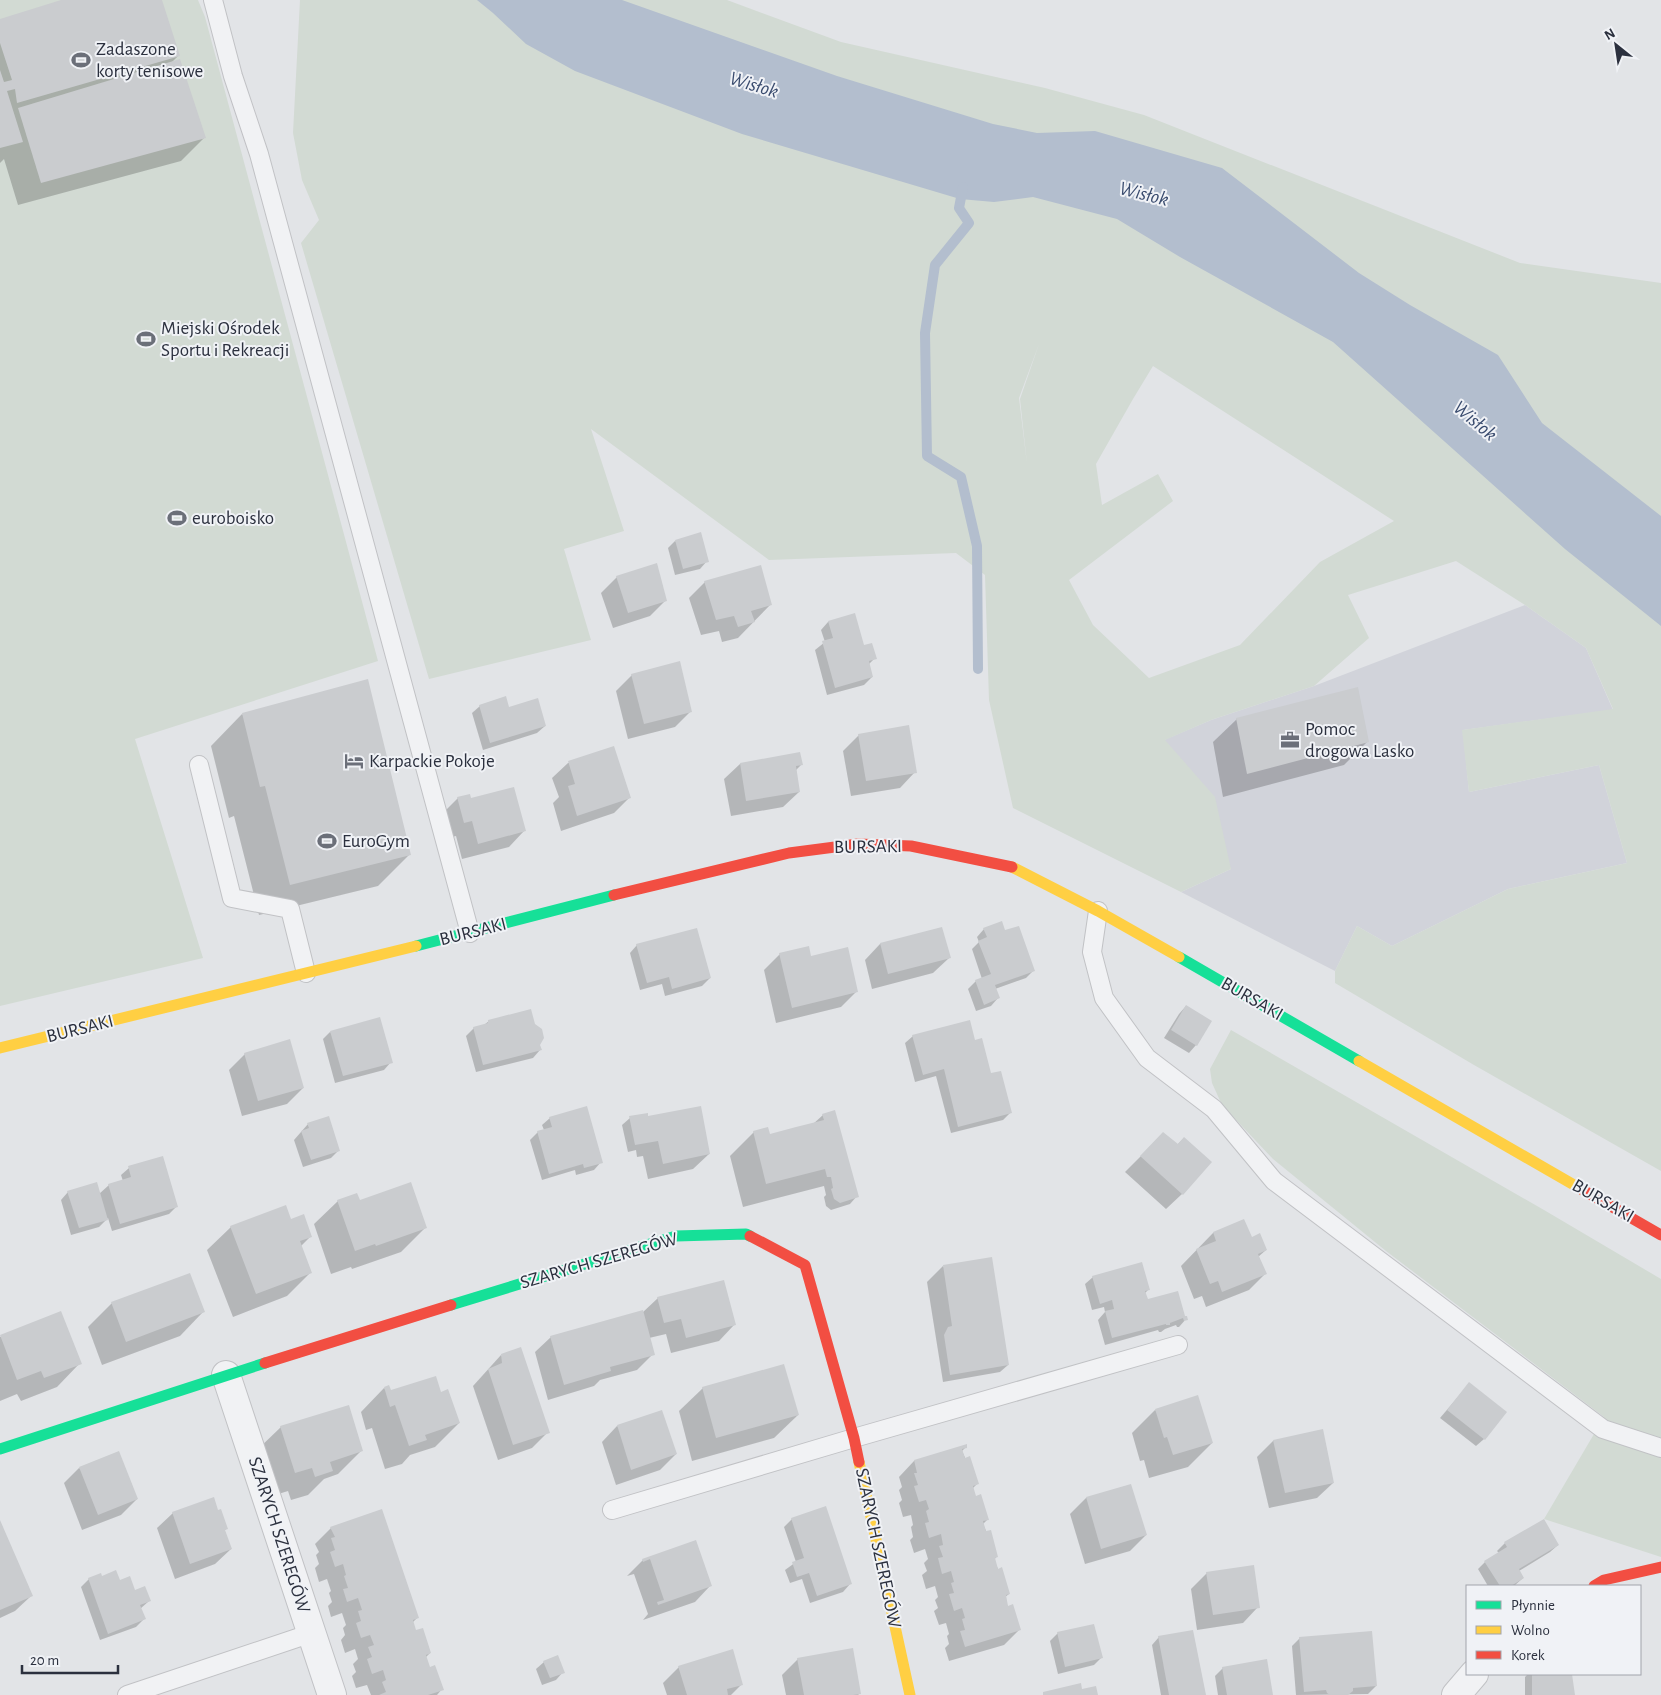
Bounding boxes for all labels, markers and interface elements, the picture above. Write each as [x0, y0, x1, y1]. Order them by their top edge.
north arrow [1591, 20, 1641, 70]
text: N [1602, 26, 1618, 43]
place label: Zadaszone korty tenisowe [96, 40, 203, 81]
sports icon: Zadaszone korty tenisowe [70, 49, 92, 71]
water label: Wisłok [727, 68, 781, 102]
water label: Wisłok [1117, 178, 1171, 210]
place label: Miejski Ośrodek Sportu i Rekreacji [161, 319, 289, 360]
sports icon: Miejski Ośrodek Sportu i Rekreacji [135, 328, 157, 350]
water label: Wisłok [1449, 397, 1501, 445]
sports icon: euroboisko [166, 507, 188, 529]
place label: euroboisko [192, 509, 274, 528]
place label: Pomoc drogowa Lasko [1305, 720, 1414, 761]
office icon: Pomoc drogowa Lasko [1279, 729, 1301, 751]
hotel icon: Karpackie Pokoje [343, 750, 365, 772]
place label: Karpackie Pokoje [369, 752, 495, 771]
sports icon: EuroGym [316, 830, 338, 852]
place label: EuroGym [342, 832, 410, 851]
street label: BURSAKI [834, 837, 902, 857]
street label: BURSAKI [438, 915, 508, 949]
street label: BURSAKI [1218, 974, 1286, 1024]
street label: BURSAKI [45, 1012, 115, 1046]
street label: BURSAKI [1569, 1176, 1637, 1226]
street label: SZARYCH SZEREGÓW [517, 1227, 680, 1293]
street label: SZARYCH SZEREGÓW [245, 1454, 315, 1616]
street label: SZARYCH SZEREGÓW [852, 1466, 906, 1630]
legend [1466, 1585, 1641, 1675]
text: Płynnie [1511, 1598, 1555, 1613]
text: Wolno [1511, 1623, 1550, 1638]
scale bar [22, 1642, 119, 1674]
text: Korek [1511, 1648, 1545, 1663]
text: 20 m [30, 1653, 59, 1668]

